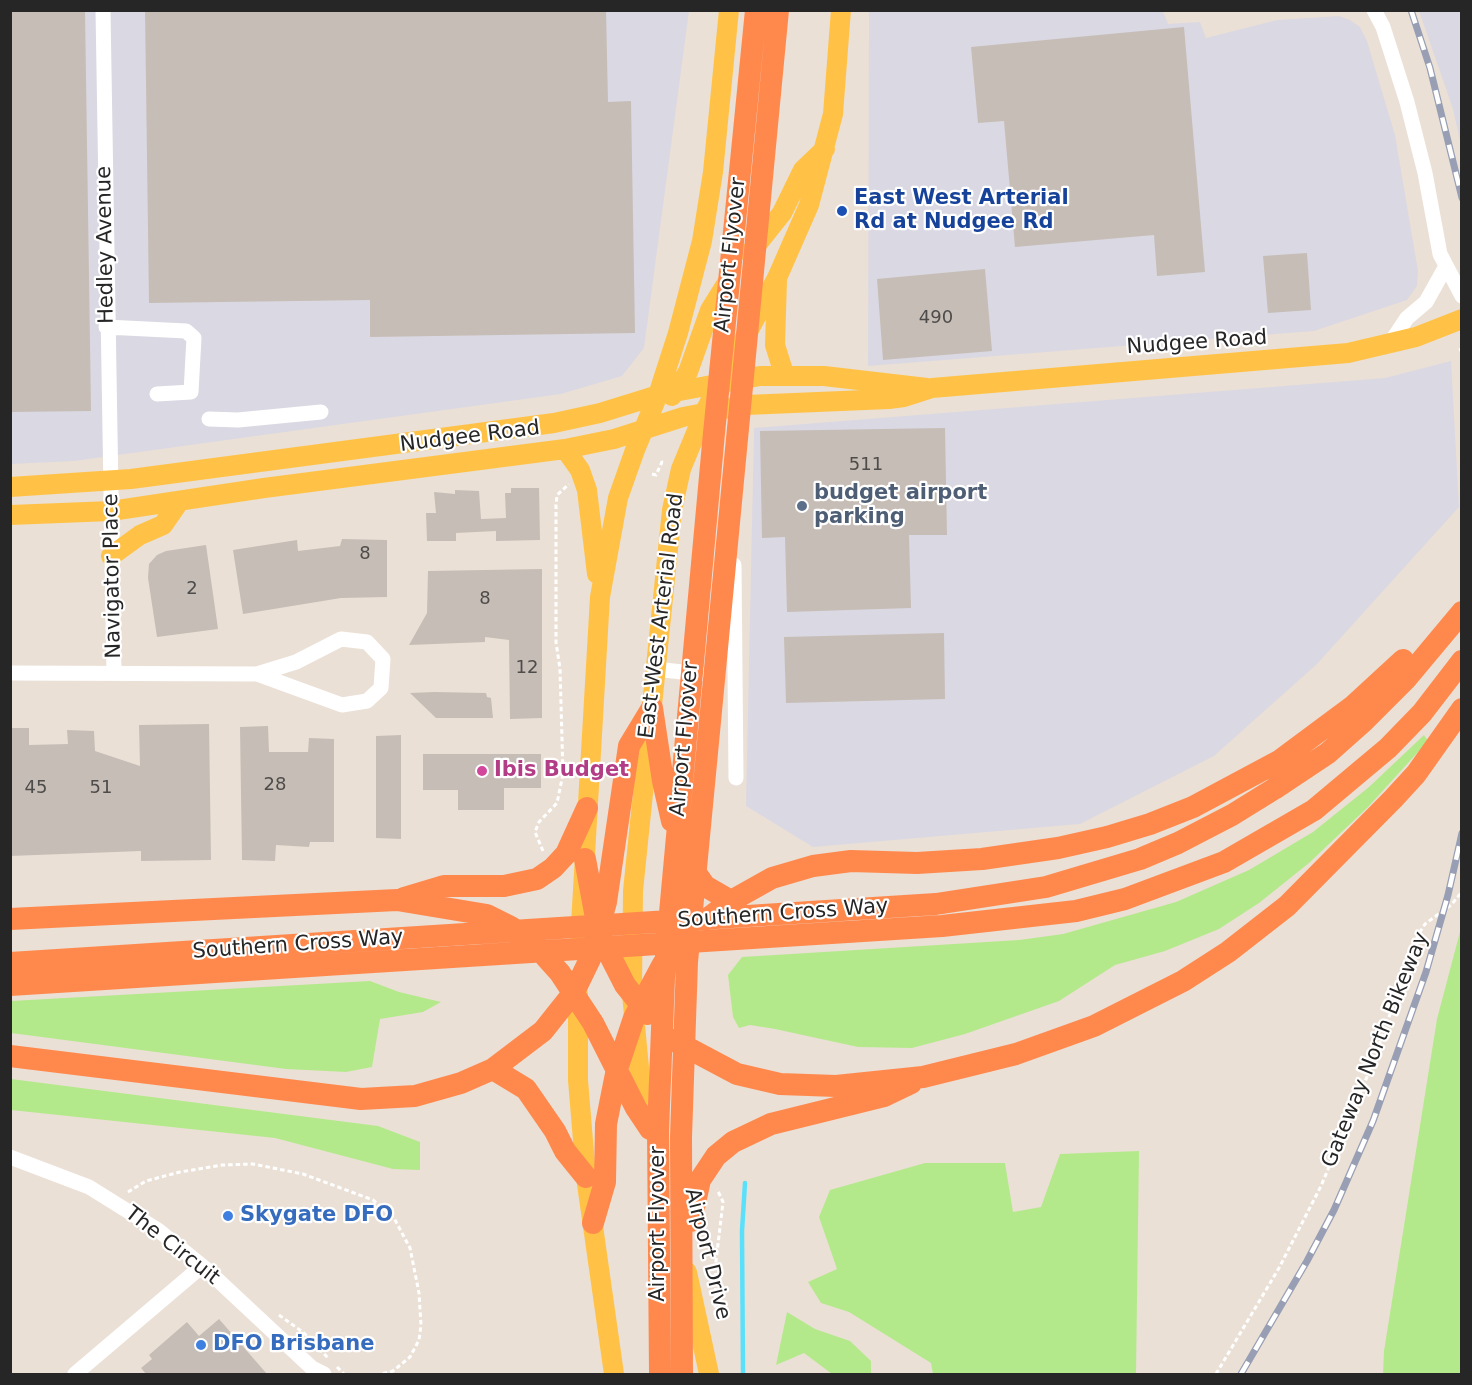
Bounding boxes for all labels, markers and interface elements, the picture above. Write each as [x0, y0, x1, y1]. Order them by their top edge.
street label: Hedley Avenue [92, 166, 120, 324]
street label: Airport Flyover [710, 176, 752, 334]
place label: East West Arterial Rd at Nudgee Rd [854, 186, 1069, 236]
marker: East West Arterial Rd at Nudgee Rd [835, 204, 849, 218]
house number: 490 [919, 307, 953, 329]
street label: Nudgee Road [1126, 326, 1268, 360]
street label: Nudgee Road [399, 416, 541, 458]
house number: 511 [849, 454, 883, 476]
place label: budget airport parking [814, 481, 987, 531]
street label: East-West Arterial Road [634, 492, 690, 740]
street label: Navigator Place [99, 493, 127, 659]
marker: budget airport parking [795, 499, 809, 513]
house number: 8 [359, 543, 371, 565]
house number: 2 [186, 578, 198, 600]
house number: 8 [479, 588, 491, 610]
house number: 12 [516, 657, 538, 679]
street label: Airport Flyover [666, 660, 704, 818]
place label: Ibis Budget [494, 758, 629, 784]
marker: Ibis Budget [475, 764, 489, 778]
house number: 28 [264, 774, 286, 796]
house number: 45 [25, 777, 47, 799]
house number: 51 [90, 777, 112, 799]
street label: Southern Cross Way [677, 894, 889, 934]
street label: Southern Cross Way [192, 925, 404, 965]
street label: Gateway North Bikeway [1317, 929, 1435, 1171]
street label: Airport Flyover [646, 1146, 672, 1302]
street label: Airport Drive [679, 1186, 735, 1322]
street label: The Circuit [120, 1201, 224, 1291]
place label: Skygate DFO [240, 1203, 393, 1229]
marker: Skygate DFO [221, 1209, 235, 1223]
place label: DFO Brisbane [213, 1332, 374, 1358]
marker: DFO Brisbane [194, 1338, 208, 1352]

